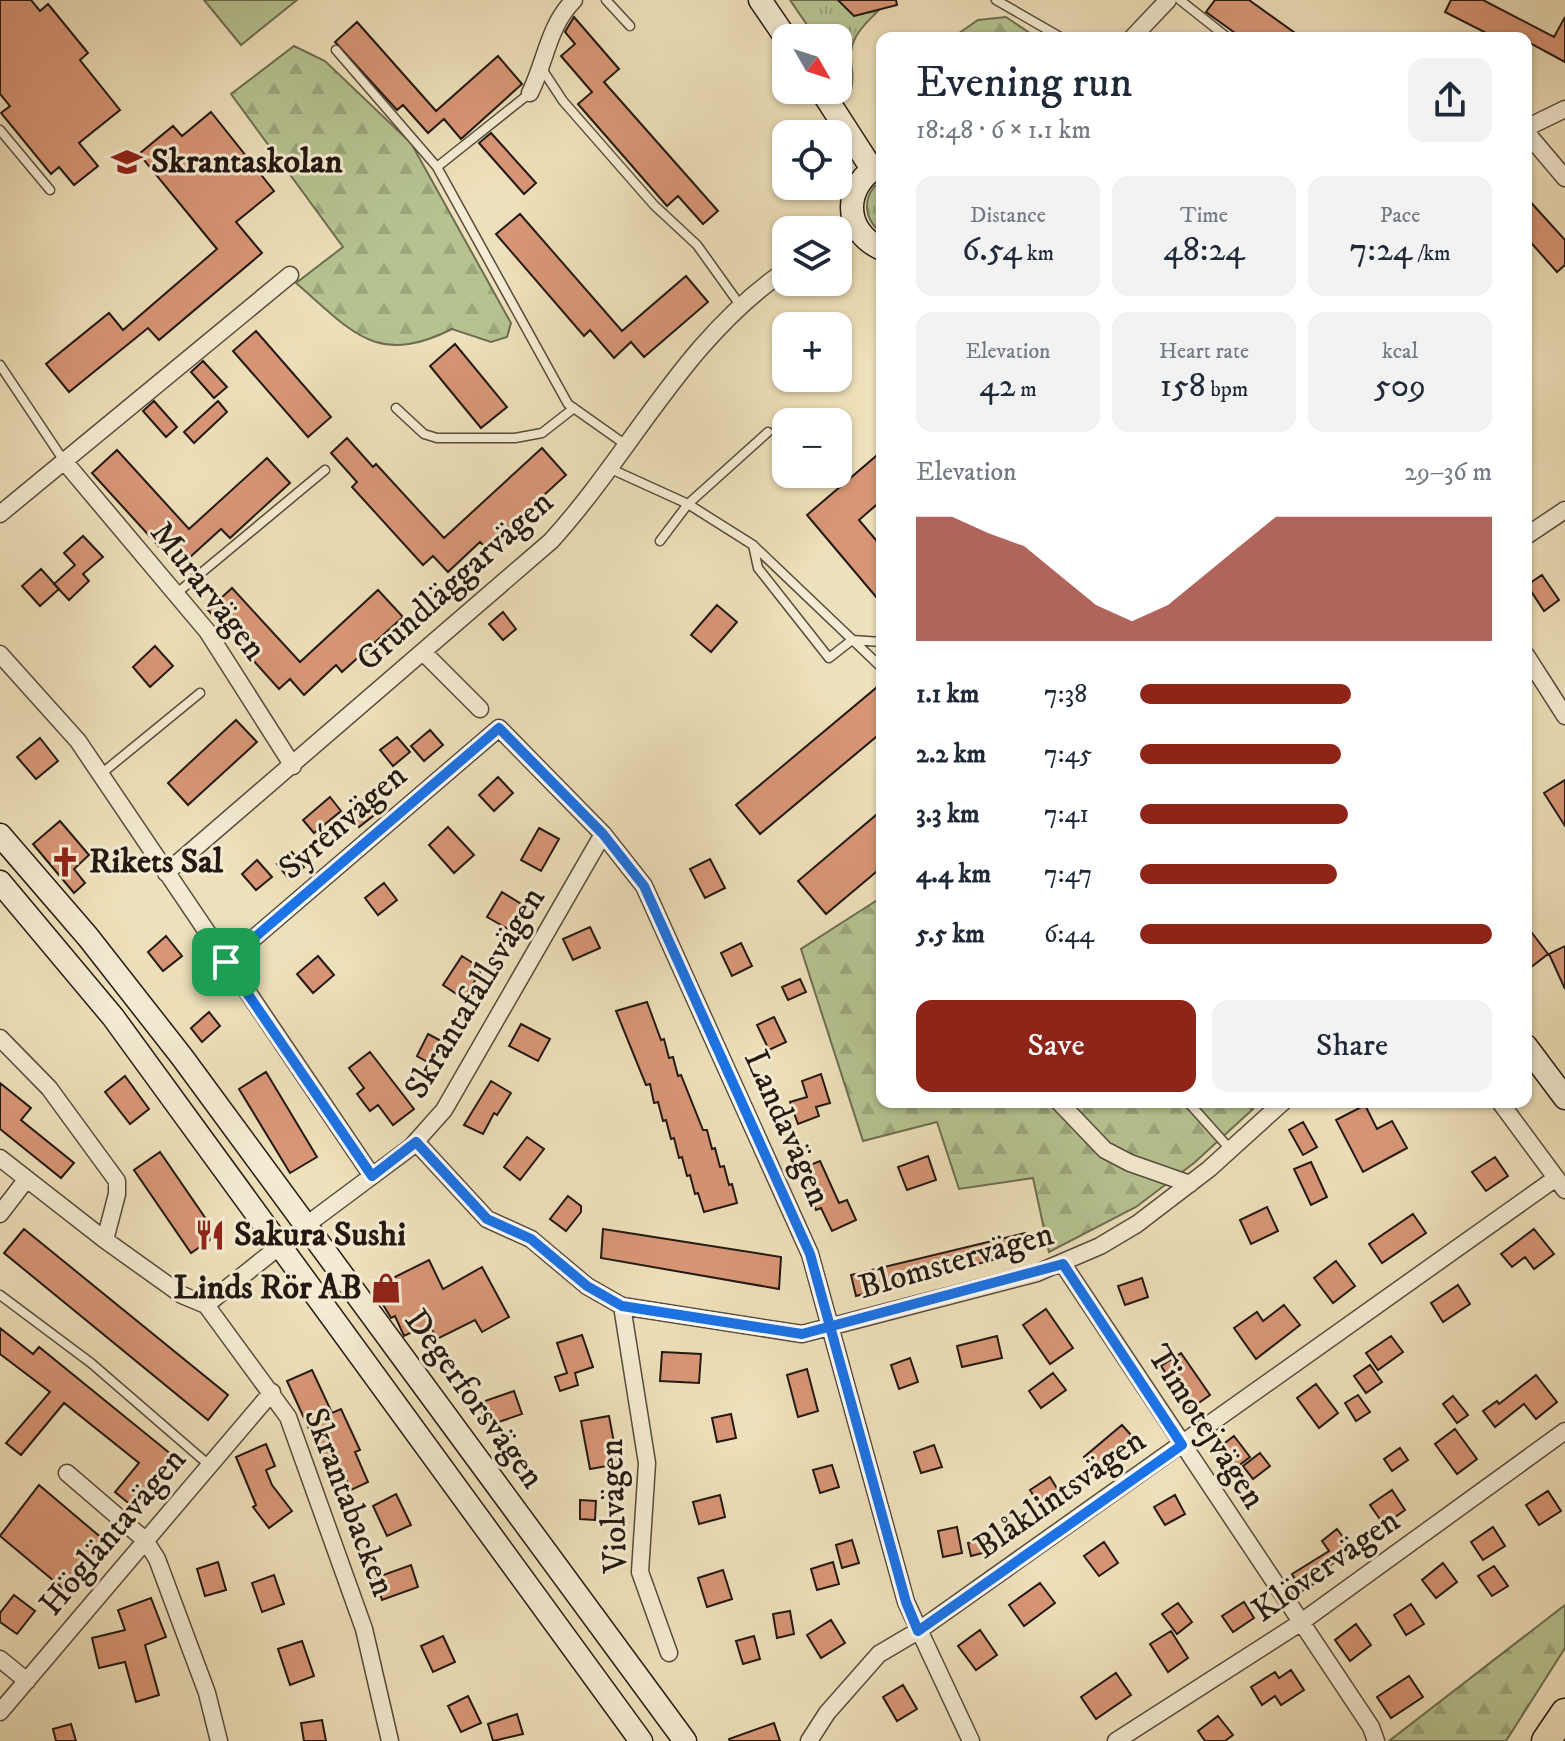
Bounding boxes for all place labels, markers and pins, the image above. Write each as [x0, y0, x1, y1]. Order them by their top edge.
place label: Skrantaskolan [151, 141, 343, 183]
school or university icon: Skrantaskolan [110, 145, 144, 179]
place label: Rikets Sal [89, 841, 224, 883]
church icon: Rikets Sal [48, 845, 82, 879]
pin [192, 928, 260, 996]
place label: Sakura Sushi [234, 1214, 406, 1256]
restaurant icon: Sakura Sushi [193, 1218, 227, 1252]
place label: Linds Rör AB [173, 1267, 362, 1309]
shop icon: Linds Rör AB [369, 1271, 403, 1305]

